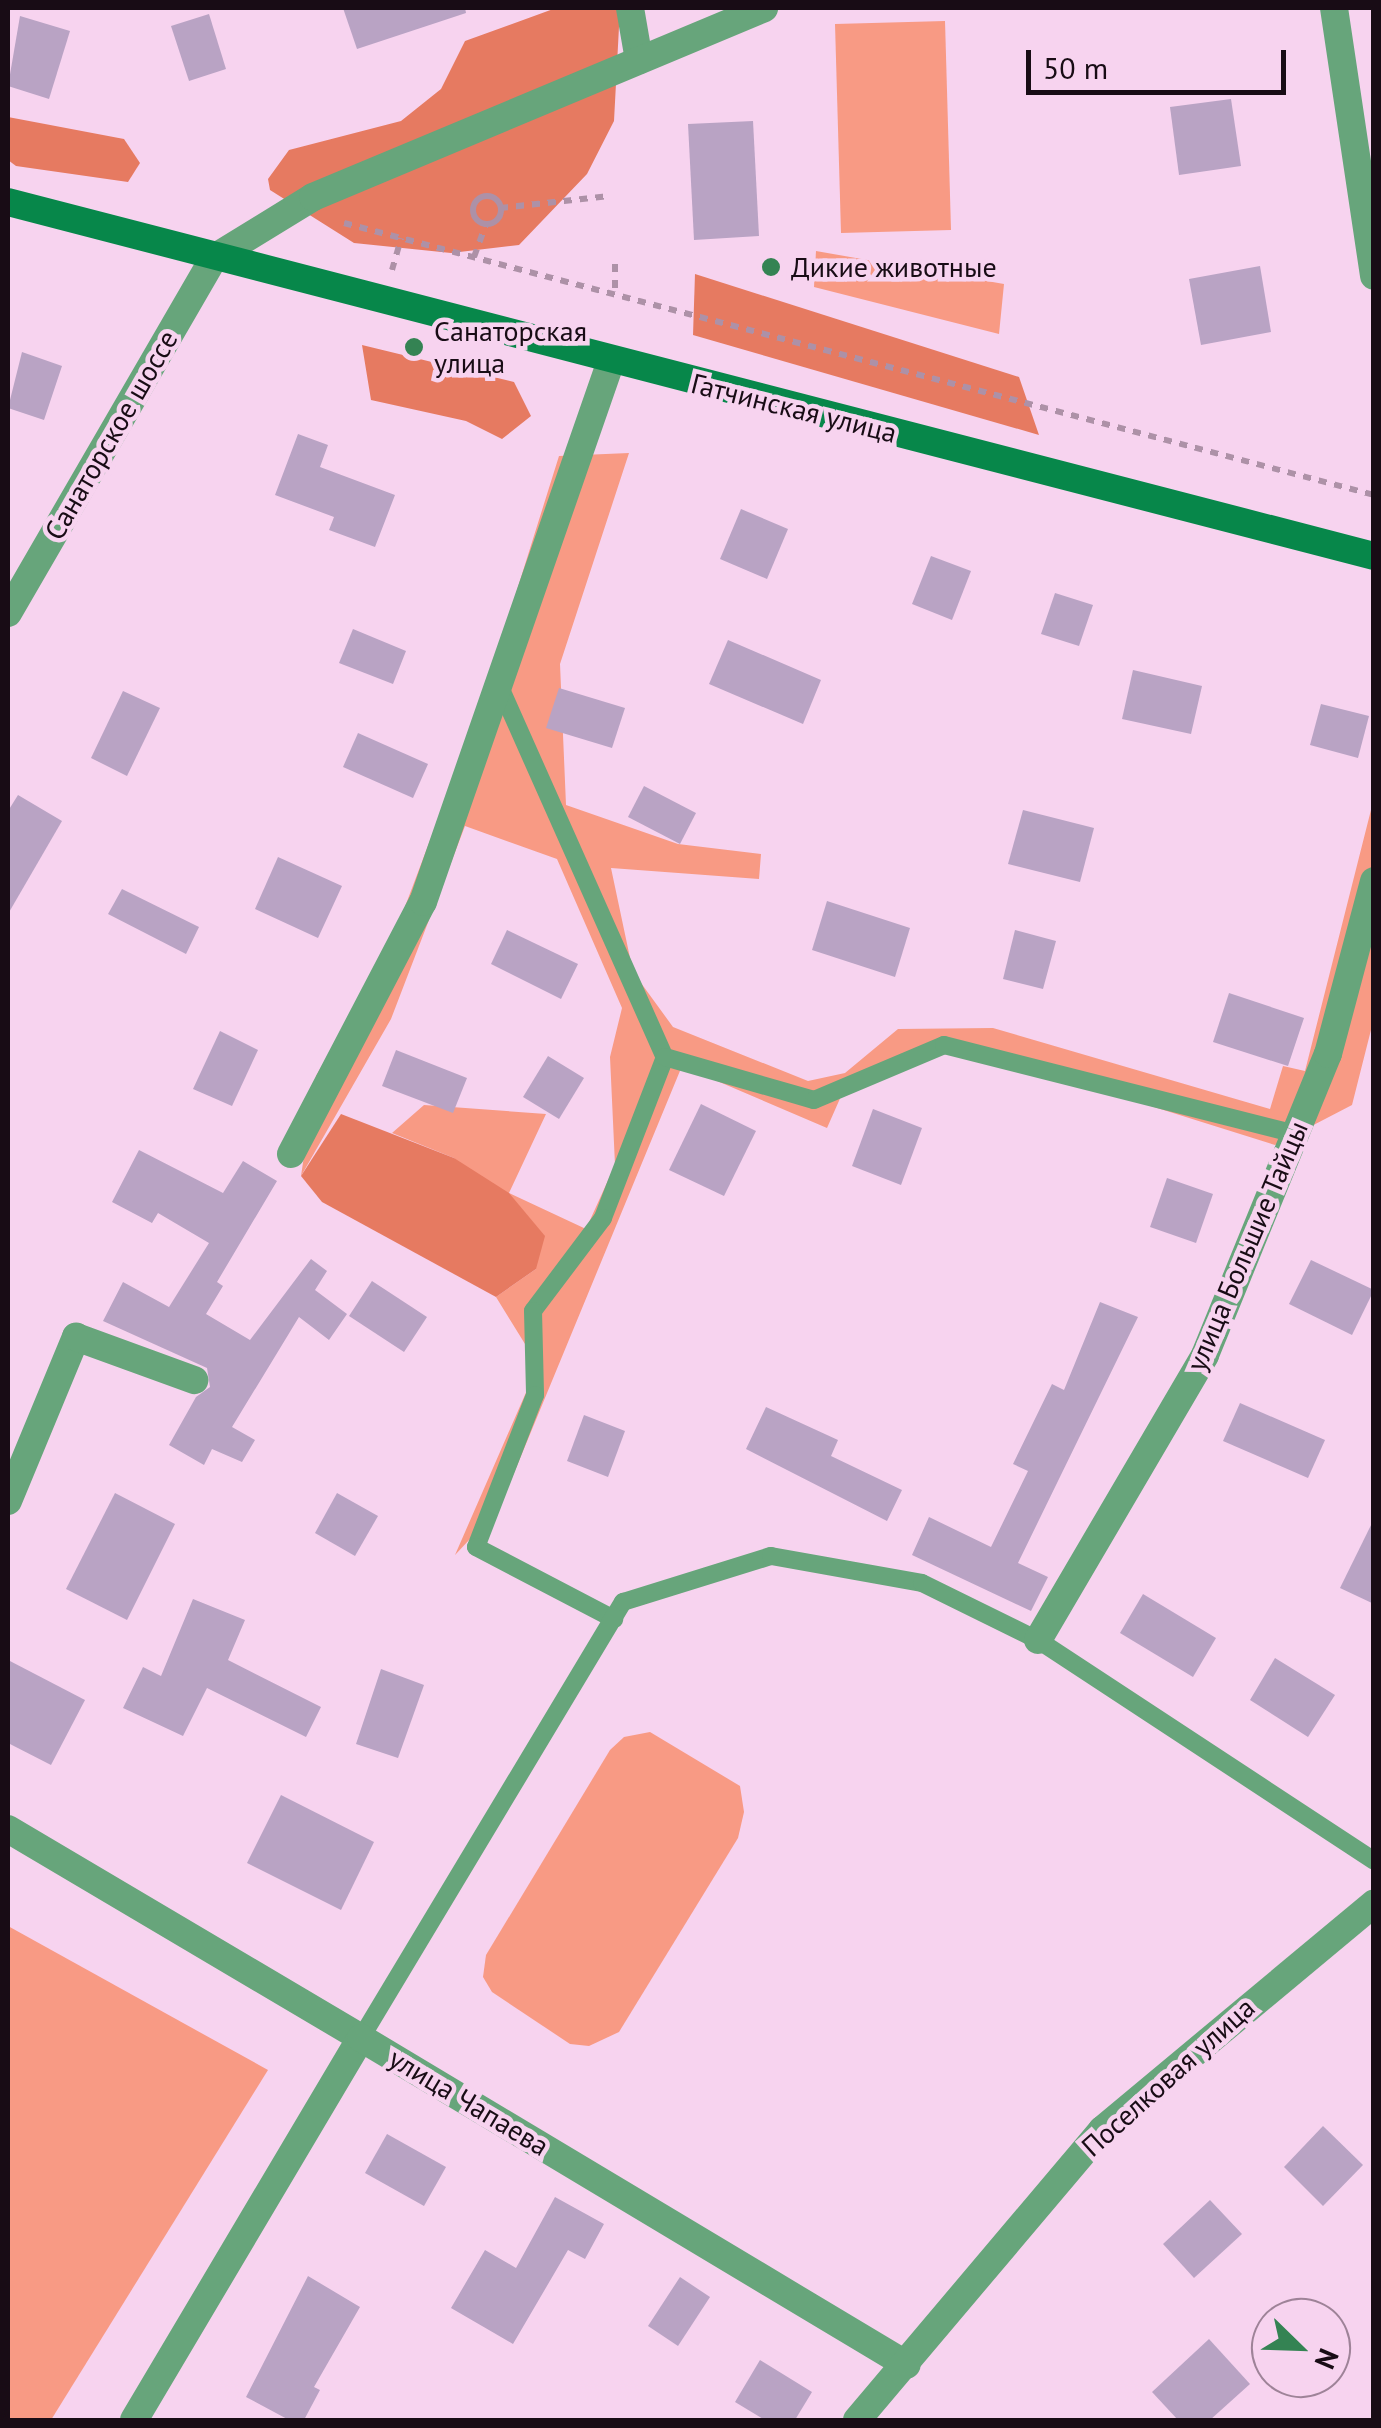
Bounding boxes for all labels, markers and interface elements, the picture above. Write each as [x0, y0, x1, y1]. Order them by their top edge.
scale bar [1031, 30, 1291, 92]
text: 50 m [1043, 48, 1108, 87]
place label: Дикие животные [791, 250, 997, 284]
marker: Дикие животные [760, 256, 782, 278]
place label: Санаторская улица [434, 314, 587, 380]
street label: Санаторское шоссе [37, 324, 185, 546]
marker: Санаторская улица [403, 336, 425, 358]
street label: Гатчинская улица [688, 366, 900, 450]
street label: улица Большие Тайцы [1179, 1116, 1315, 1376]
street label: Поселковая улица [1075, 1991, 1261, 2163]
street label: улица Чапаева [383, 2041, 555, 2163]
north arrow [1251, 2298, 1351, 2398]
text: N [1307, 2343, 1348, 2375]

